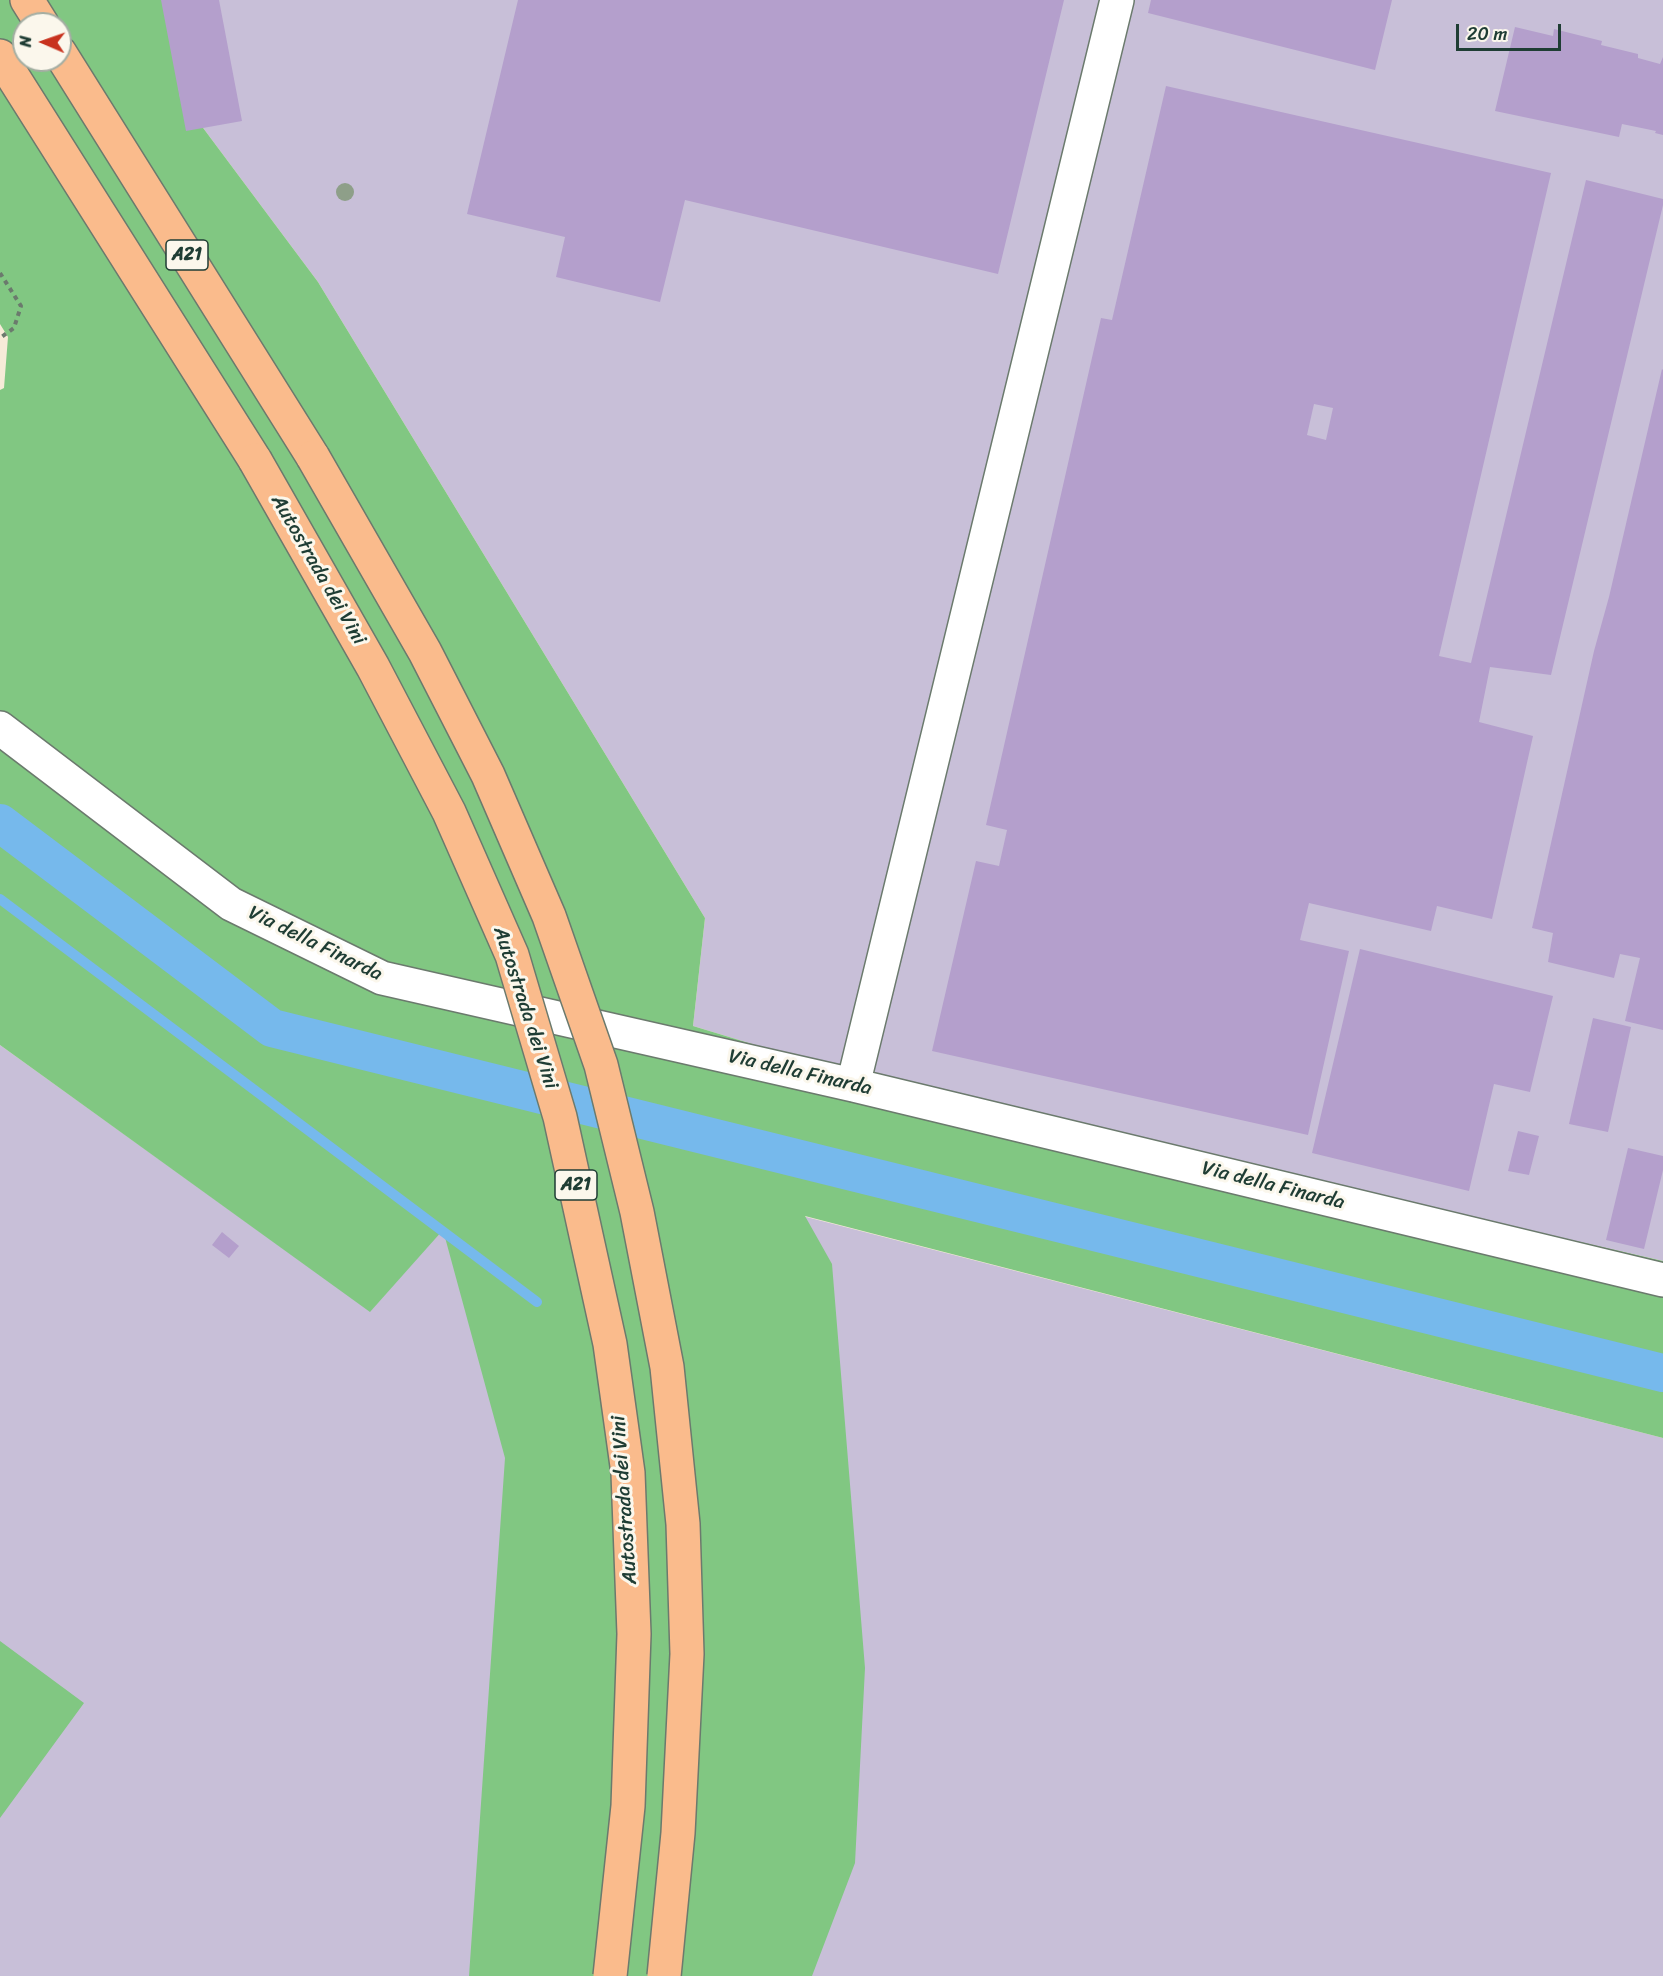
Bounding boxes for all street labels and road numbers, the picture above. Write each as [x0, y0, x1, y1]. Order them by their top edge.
road number: A21 [166, 240, 208, 270]
street label: Autostrada dei Vini [265, 491, 371, 649]
street label: Via della Finarda [244, 901, 386, 987]
street label: Autostrada dei Vini [487, 924, 563, 1092]
street label: Via della Finarda [726, 1045, 874, 1101]
street label: Via della Finarda [1199, 1157, 1347, 1215]
road number: A21 [555, 1170, 597, 1200]
street label: Autostrada dei Vini [607, 1415, 643, 1585]

